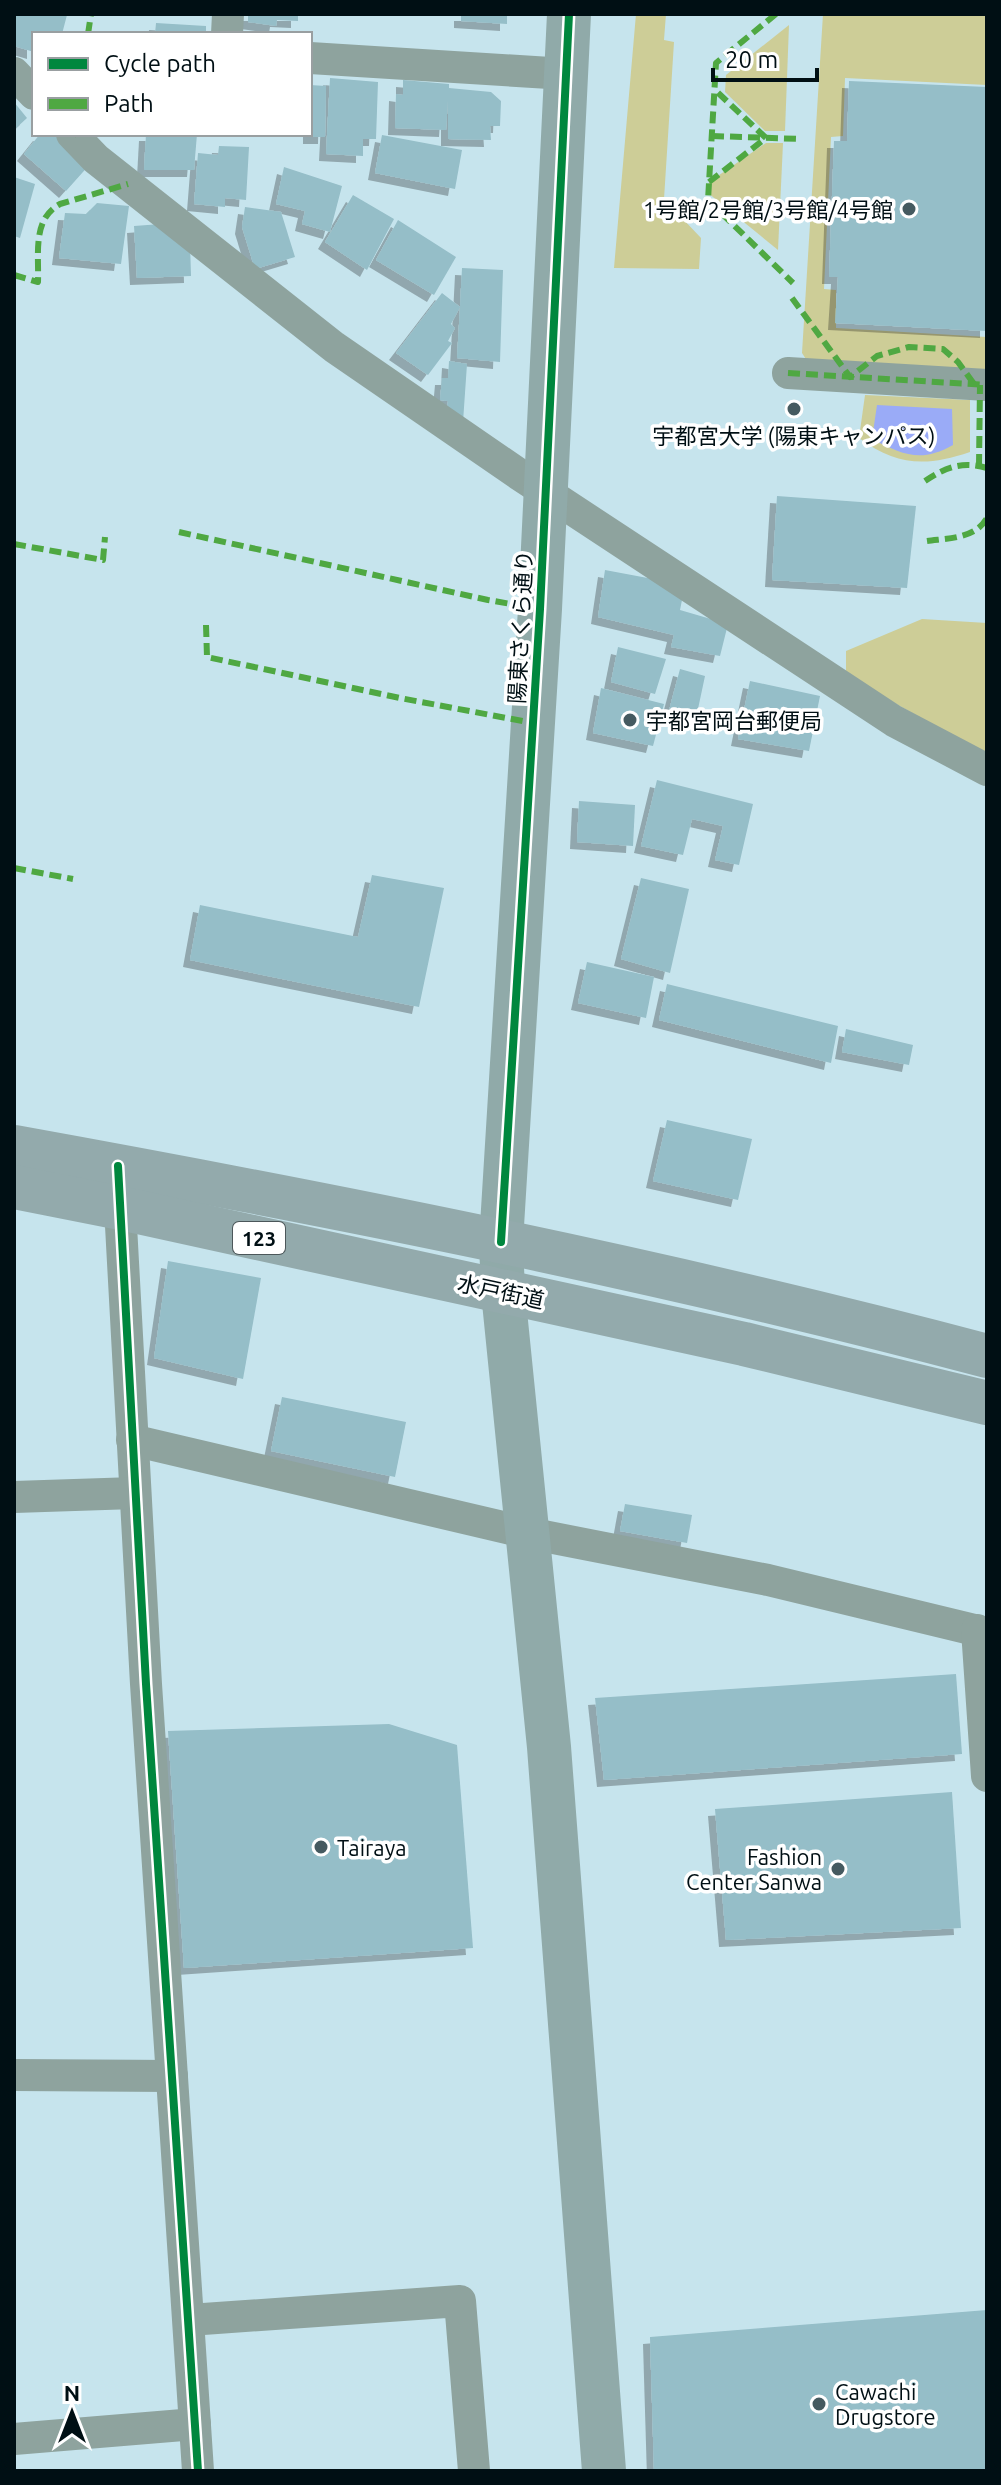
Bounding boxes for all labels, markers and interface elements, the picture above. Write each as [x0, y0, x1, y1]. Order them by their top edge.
legend [32, 32, 312, 136]
scale bar [713, 32, 817, 82]
text: 20 m [725, 46, 778, 73]
text: Cycle path [104, 50, 216, 77]
text: Path [104, 90, 154, 117]
place label: 1号館/2号館/3号館/4号館 [643, 197, 893, 222]
marker: 1号館/2号館/3号館/4号館 [900, 200, 918, 218]
marker: 宇都宮大学 (陽東キャンパス) [785, 400, 803, 418]
place label: 宇都宮大学 (陽東キャンパス) [653, 423, 935, 449]
street label: 陽東さくら通り [503, 549, 537, 705]
place label: 宇都宮岡台郵便局 [646, 708, 822, 733]
marker: 宇都宮岡台郵便局 [621, 711, 639, 729]
road number: 123 [233, 1222, 285, 1254]
street label: 水戸街道 [455, 1270, 547, 1312]
place label: Tairaya [337, 1835, 407, 1860]
marker: Tairaya [312, 1838, 330, 1856]
place label: Fashion Center Sanwa [686, 1844, 822, 1894]
marker: Fashion Center Sanwa [829, 1860, 847, 1878]
north arrow [32, 2373, 112, 2453]
place label: Cawachi Drugstore [835, 2379, 936, 2429]
text: N [64, 2380, 80, 2405]
marker: Cawachi Drugstore [810, 2395, 828, 2413]

